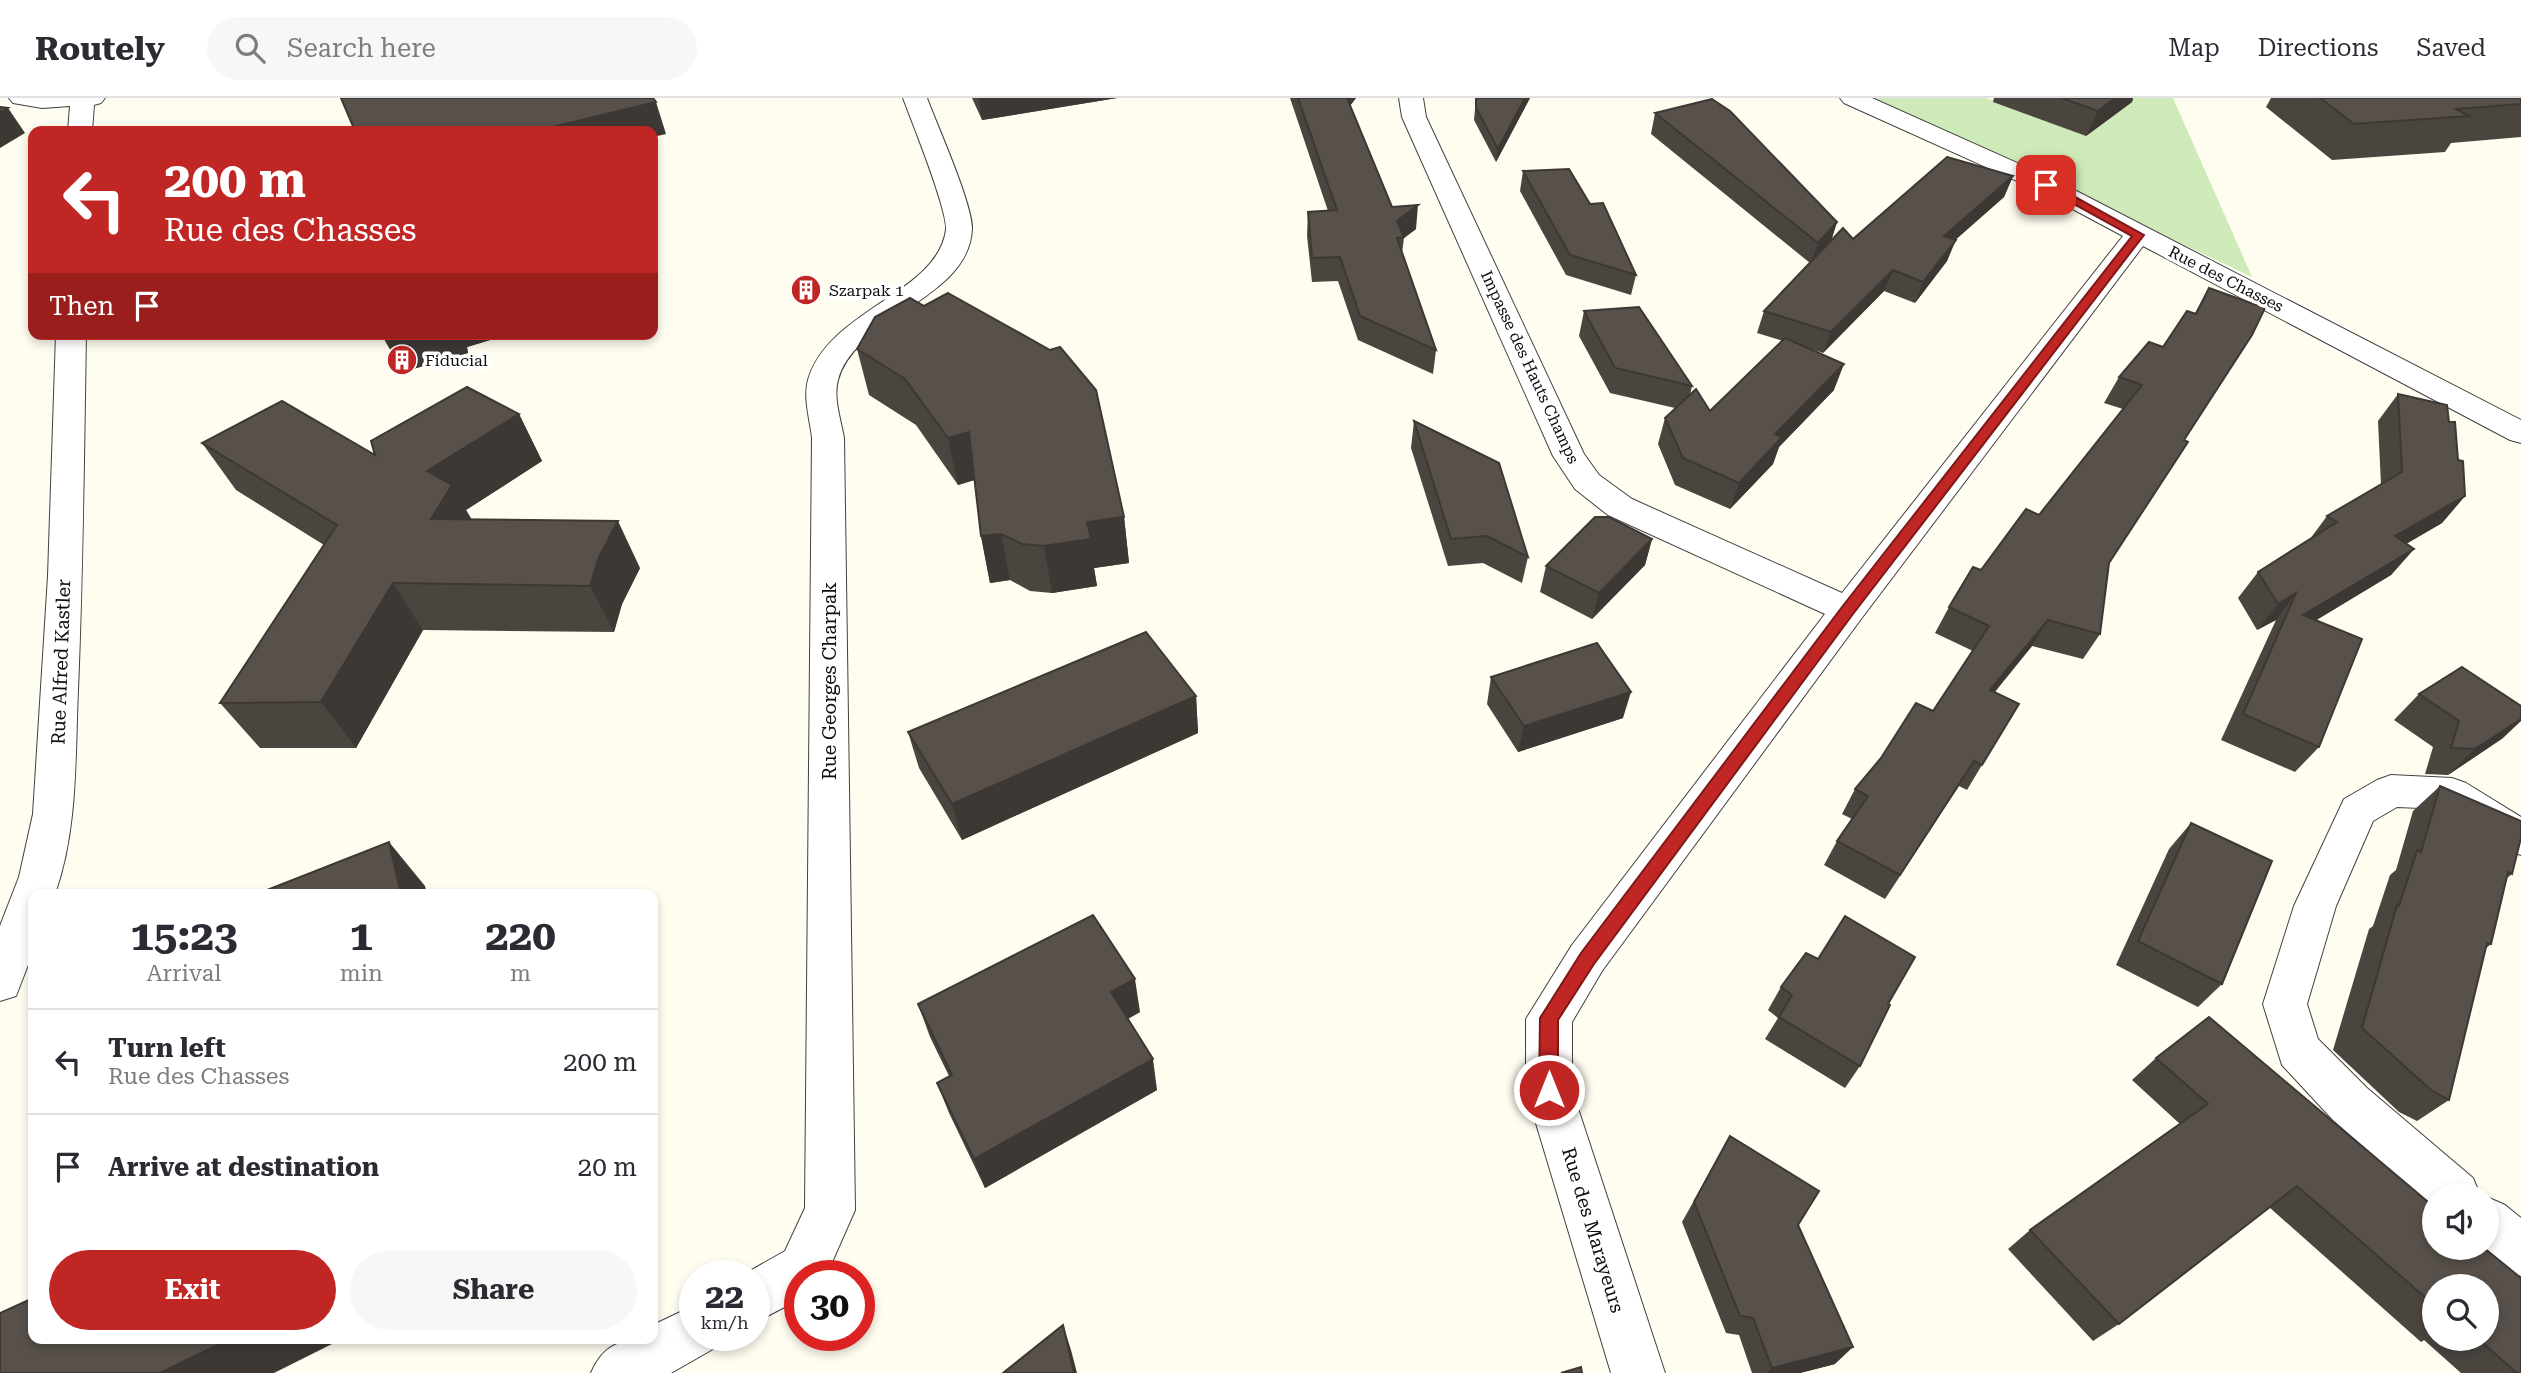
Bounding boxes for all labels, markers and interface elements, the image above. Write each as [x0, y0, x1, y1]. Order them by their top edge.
search box [207, 17, 697, 80]
text: Routely [35, 29, 165, 68]
icon: search [231, 29, 269, 67]
text: Search here [287, 33, 436, 63]
text: Map [2168, 34, 2220, 62]
text: Directions [2258, 34, 2378, 62]
text: Saved [2416, 34, 2486, 62]
text: 200 m [164, 152, 306, 209]
icon: left [49, 154, 140, 245]
pin [2016, 155, 2076, 215]
icon: arrive [2027, 166, 2065, 204]
text: Rue des Chasses [164, 211, 416, 249]
street label: Rue des Chasses [2165, 242, 2287, 316]
street label: Impasse des Hauts Champs [1477, 268, 1583, 467]
building icon: Szarpak 1 [789, 273, 823, 307]
place label: Szarpak 1 [829, 281, 904, 300]
icon: arrive [128, 287, 166, 325]
text: Then [49, 291, 114, 321]
building icon: Fiducial [385, 343, 419, 377]
place label: Fiducial [425, 351, 488, 370]
street label: Rue Alfred Kastler [47, 579, 75, 745]
street label: Rue Georges Charpak [818, 582, 841, 780]
text: 15:23 [130, 911, 237, 960]
text: 1 [350, 911, 373, 960]
text: 220 [485, 911, 556, 960]
text: Arrival [146, 960, 221, 987]
text: min [340, 960, 383, 987]
text: m [510, 960, 531, 987]
text: Turn left [108, 1033, 226, 1063]
icon: left [49, 1043, 87, 1081]
text: 200 m [563, 1047, 637, 1077]
position arrow [1512, 1053, 1586, 1127]
text: Rue des Chasses [108, 1063, 289, 1090]
street label: Rue des Marayeurs [1557, 1144, 1629, 1316]
icon: arrive [49, 1148, 87, 1186]
text: Arrive at destination [108, 1152, 379, 1182]
text: 20 m [578, 1152, 637, 1182]
map controls [2422, 1183, 2499, 1351]
button: sound [2422, 1183, 2499, 1260]
button: Exit [49, 1250, 336, 1330]
button: Share [350, 1250, 637, 1330]
speed limit sign: 30 [784, 1260, 875, 1351]
button: search [2422, 1274, 2499, 1351]
text: 22 [705, 1276, 744, 1317]
text: km/h [700, 1312, 749, 1333]

